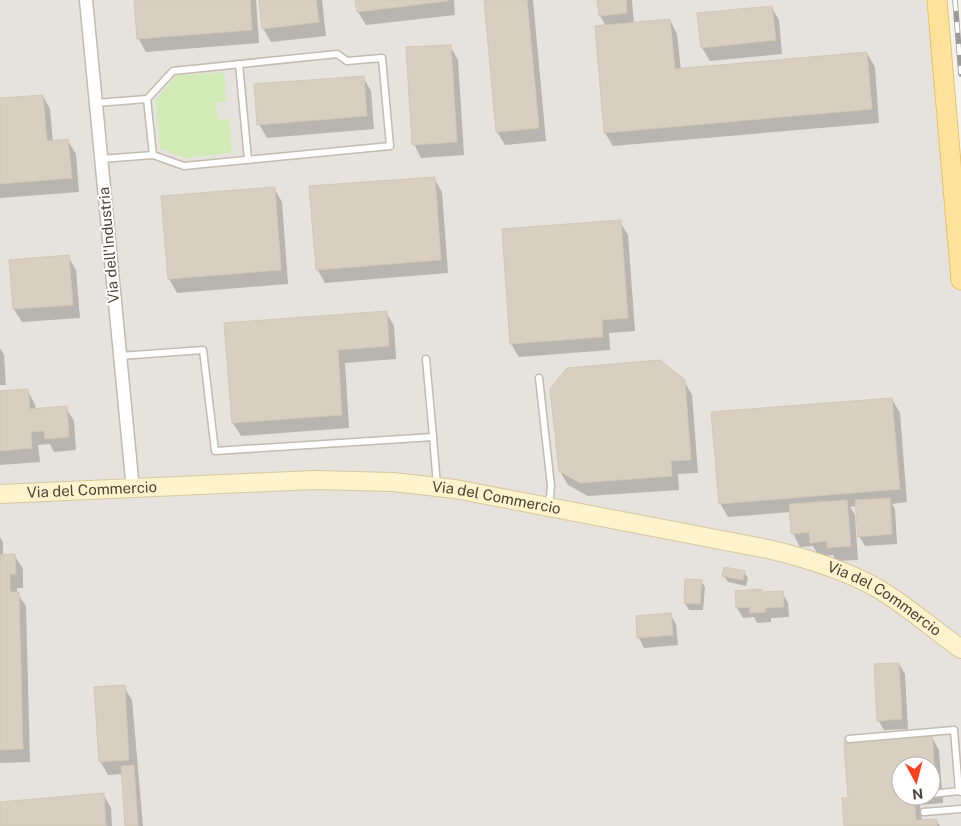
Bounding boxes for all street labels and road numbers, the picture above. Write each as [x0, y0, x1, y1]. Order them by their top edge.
street label: Via dell'Industria [95, 186, 122, 304]
street label: Via del Commercio [431, 477, 562, 517]
street label: Via del Commercio [26, 478, 157, 501]
street label: Via del Commercio [825, 558, 945, 639]

